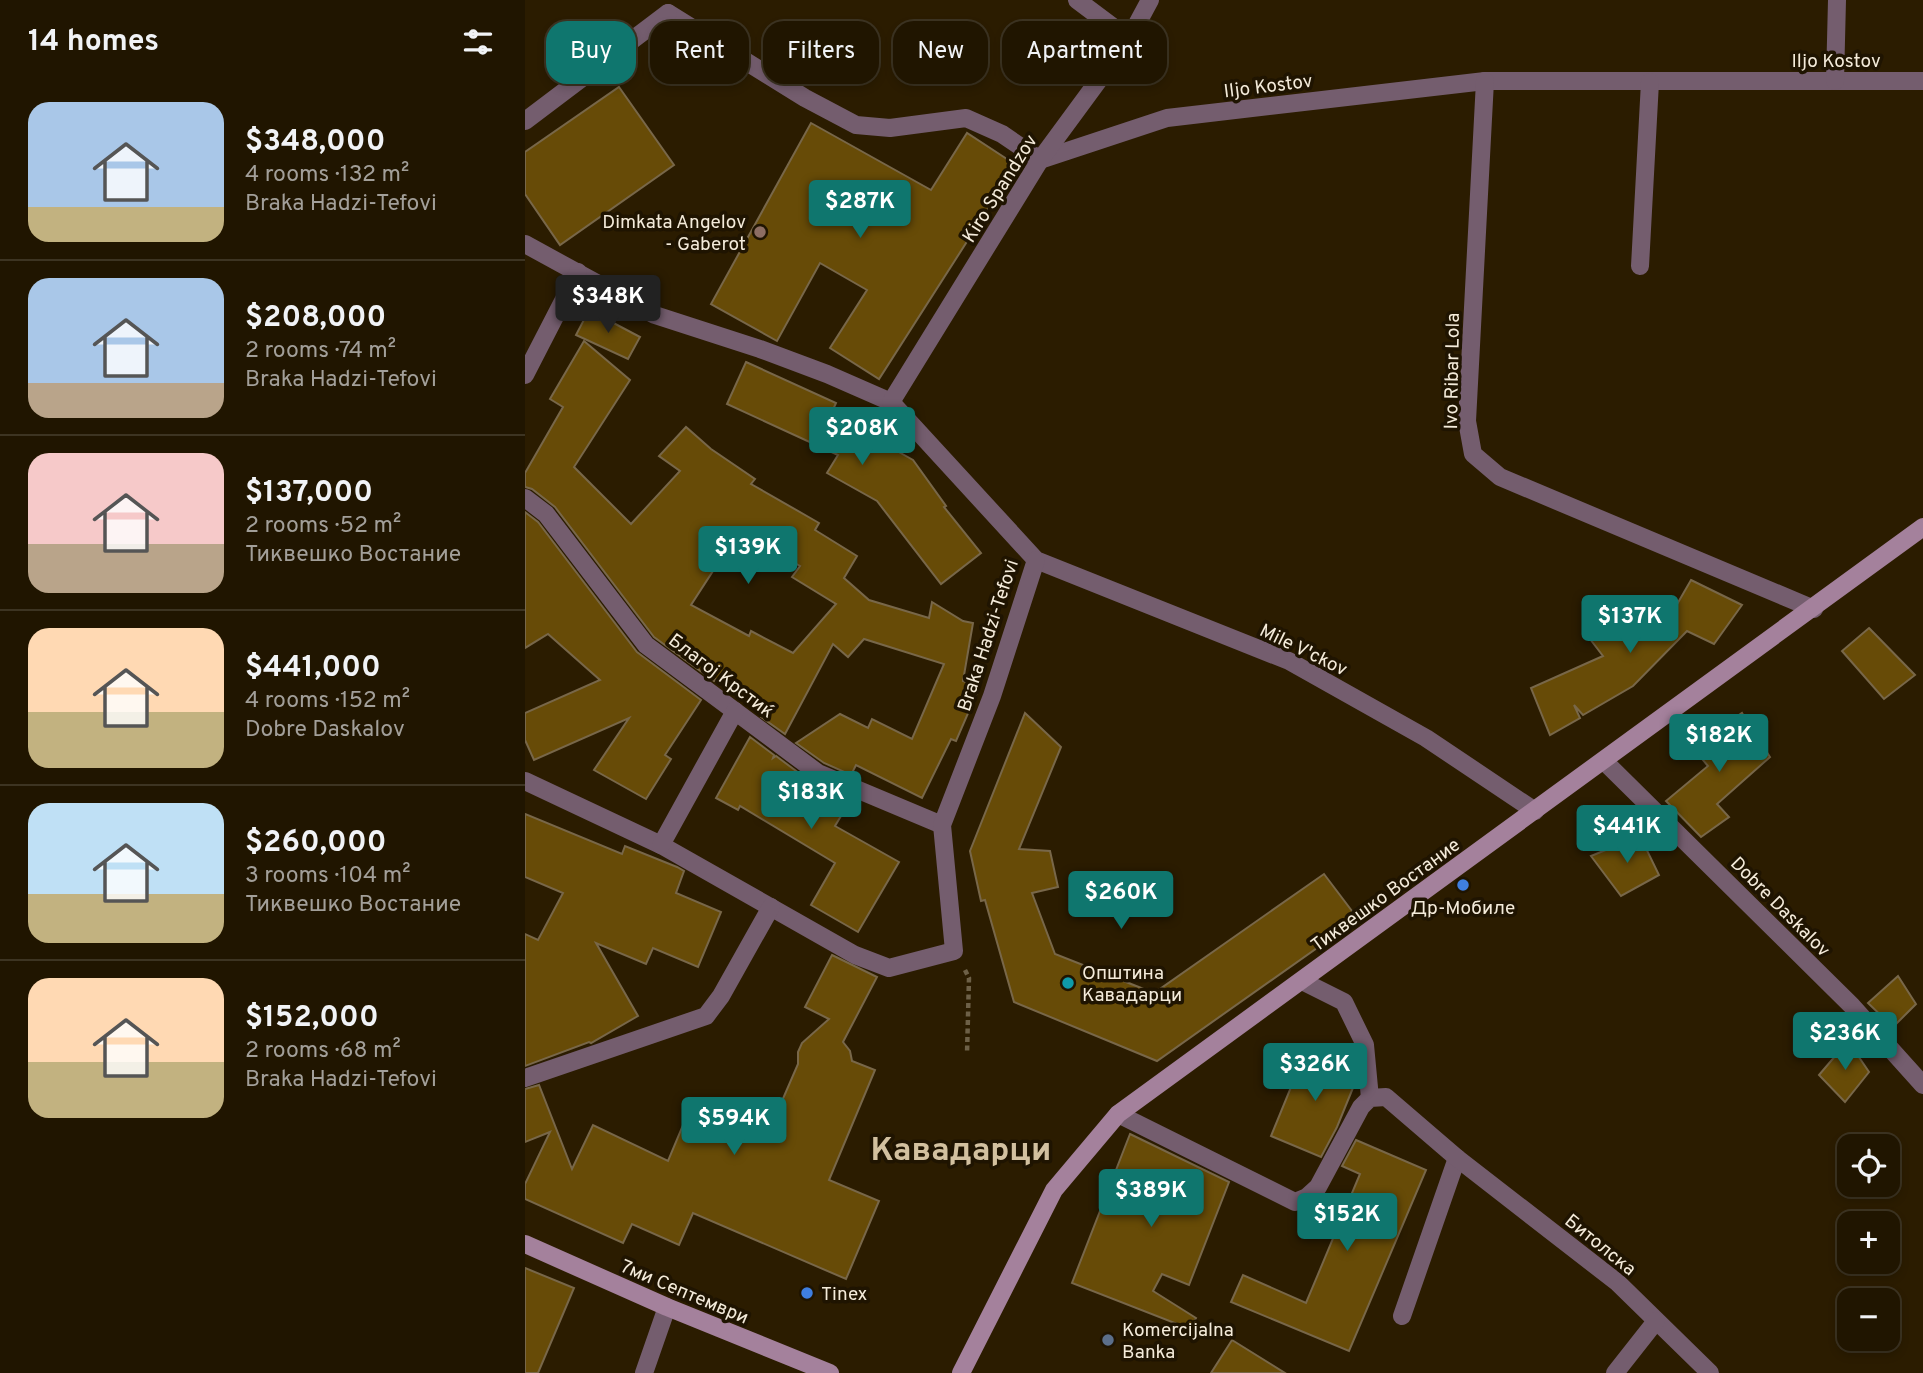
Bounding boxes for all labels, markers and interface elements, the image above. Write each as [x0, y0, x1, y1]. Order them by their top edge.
chip: Buy [546, 21, 636, 84]
chip: Rent [650, 21, 749, 84]
chip: Filters [763, 21, 879, 84]
chip: New [893, 21, 988, 84]
chip: Apartment [1002, 21, 1167, 84]
icon: filters [459, 23, 497, 61]
text: 14 homes [28, 24, 159, 61]
street label: Iljo Kostov [1791, 50, 1881, 74]
street label: Iljo Kostov [1222, 70, 1314, 104]
text: $348,000 [245, 124, 385, 161]
icon: home [84, 130, 168, 214]
street label: Kiro Spandzov [958, 130, 1044, 248]
text: 4 rooms · 132 m² [245, 161, 409, 190]
pin: $287K [811, 180, 909, 240]
text: $287K [825, 188, 895, 217]
text: Braka Hadzi-Tefovi [245, 190, 437, 219]
place label: Dimkata Angelov - Gaberot [602, 211, 746, 257]
marker: Dimkata Angelov - Gaberot [752, 224, 768, 240]
pin: $348K [559, 276, 657, 335]
text: $348K [571, 283, 645, 312]
text: $208,000 [245, 300, 386, 337]
icon: home [84, 306, 168, 390]
street label: Ivo Ribar Lola [1440, 312, 1466, 430]
text: 2 rooms · 74 m² [245, 337, 396, 366]
text: Braka Hadzi-Tefovi [245, 366, 437, 395]
pin: $208K [813, 407, 911, 467]
text: $208K [825, 415, 899, 444]
text: $137,000 [245, 475, 373, 512]
icon: home [84, 481, 168, 565]
text: 2 rooms · 52 m² [245, 512, 401, 541]
pin: $139K [699, 526, 797, 586]
text: $139K [714, 534, 782, 563]
text: Тиквешко Востание [245, 541, 461, 570]
street label: Braka Hadzi-Tefovi [953, 557, 1025, 715]
pin: $137K [1581, 596, 1679, 655]
text: $137K [1597, 603, 1663, 632]
street label: Mile V'ckov [1255, 619, 1351, 682]
street label: Благој Крстиќ [663, 629, 779, 724]
text: $441,000 [245, 650, 381, 687]
icon: home [84, 656, 168, 740]
text: 4 rooms · 152 m² [245, 687, 410, 716]
pin: $182K [1670, 714, 1768, 774]
text: Dobre Daskalov [245, 716, 405, 745]
text: $182K [1685, 722, 1753, 751]
pin: $183K [762, 772, 860, 831]
text: $183K [777, 779, 845, 808]
pin: $441K [1578, 806, 1676, 865]
text: $441K [1593, 813, 1661, 842]
text: $260,000 [245, 825, 386, 862]
icon: home [84, 831, 168, 915]
street label: Тиквешко Востание [1307, 833, 1465, 958]
street label: Dobre Daskalov [1724, 852, 1835, 963]
text: 3 rooms · 104 m² [245, 862, 410, 891]
pin: $260K [1072, 872, 1170, 931]
marker: Др-Мобиле [1455, 877, 1471, 893]
text: $260K [1084, 879, 1158, 908]
text: Тиквешко Востание [245, 891, 461, 920]
place label: Др-Мобиле [1411, 897, 1515, 921]
place label: Општина Кавадарци [1082, 962, 1182, 1008]
marker: Општина Кавадарци [1060, 975, 1076, 991]
text: $152,000 [245, 1000, 379, 1037]
icon: home [84, 1006, 168, 1090]
pin: $236K [1796, 1012, 1894, 1072]
text: $236K [1809, 1020, 1881, 1049]
text: 2 rooms · 68 m² [245, 1037, 401, 1066]
pin: $326K [1266, 1044, 1364, 1103]
text: $326K [1279, 1051, 1351, 1080]
text: Braka Hadzi-Tefovi [245, 1066, 437, 1095]
pin: $594K [685, 1098, 783, 1157]
text: $594K [697, 1105, 771, 1134]
district label: Кавадарци [870, 1131, 1052, 1173]
map controls [1837, 1134, 1900, 1351]
button: locate [1837, 1134, 1900, 1197]
pin: $389K [1102, 1170, 1200, 1229]
text: $389K [1115, 1177, 1187, 1206]
pin: $152K [1298, 1194, 1396, 1253]
text: $152K [1313, 1201, 1381, 1230]
street label: Битолска [1559, 1209, 1640, 1282]
button: + [1837, 1211, 1900, 1274]
street label: 7ми Септември [617, 1255, 752, 1331]
place label: Tinex [821, 1283, 868, 1307]
marker: Tinex [799, 1285, 815, 1301]
button: − [1837, 1288, 1900, 1351]
place label: Komercijalna Banka [1122, 1319, 1234, 1365]
marker: Komercijalna Banka [1100, 1332, 1116, 1348]

